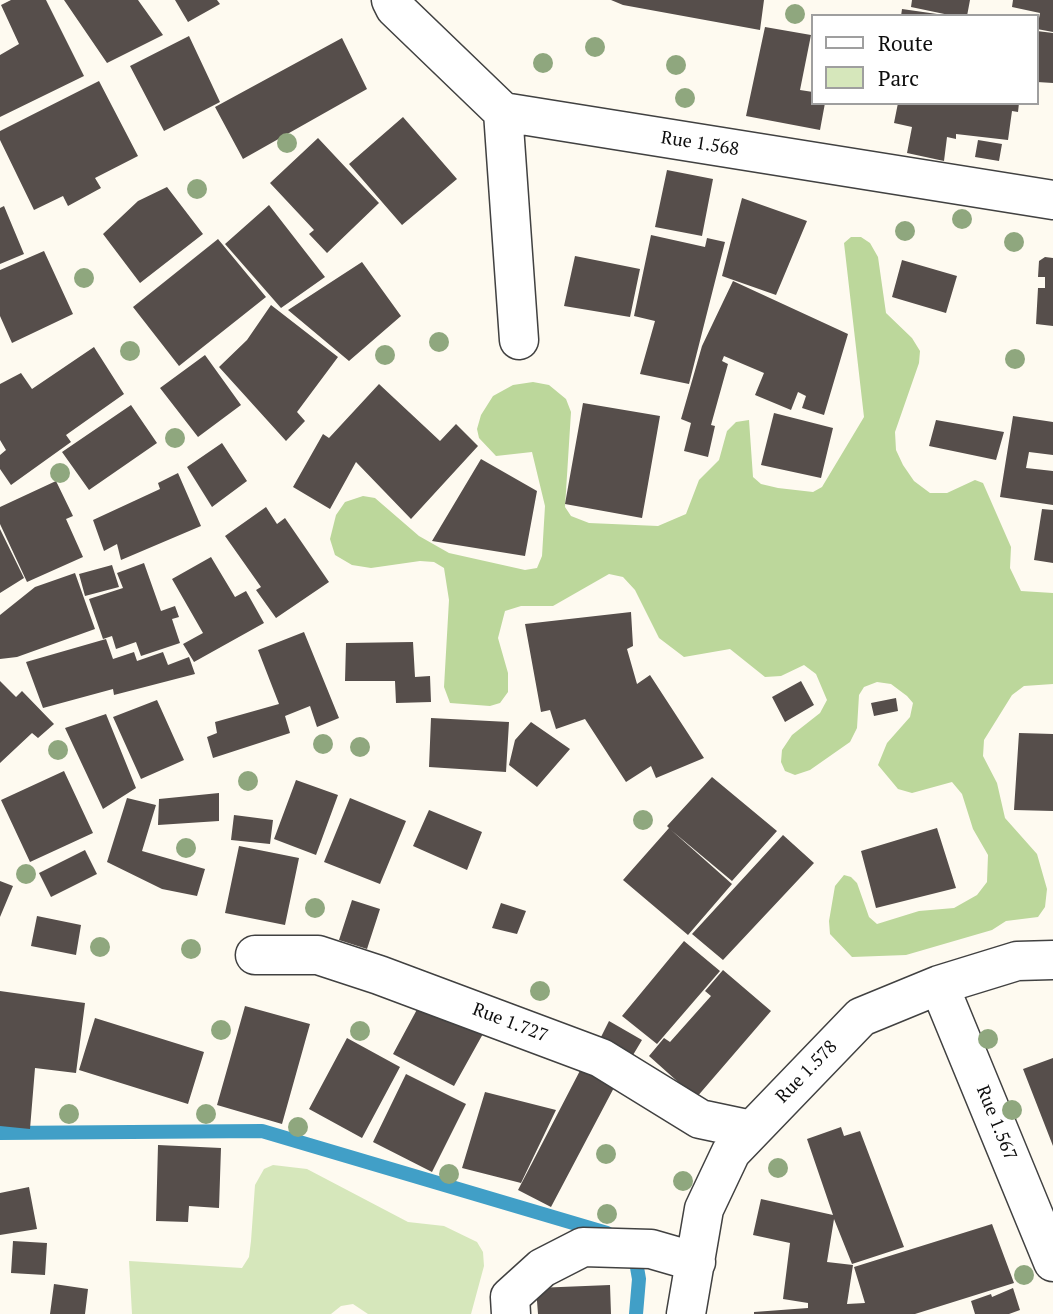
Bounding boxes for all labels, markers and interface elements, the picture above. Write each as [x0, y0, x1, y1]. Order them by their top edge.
legend [811, 14, 1039, 105]
text: Route [878, 29, 933, 57]
text: Parc [878, 64, 919, 92]
street label: Rue 1.568 [659, 127, 741, 161]
street label: Rue 1.727 [469, 999, 551, 1047]
street label: Rue 1.578 [772, 1036, 842, 1108]
street label: Rue 1.567 [971, 1083, 1021, 1163]

